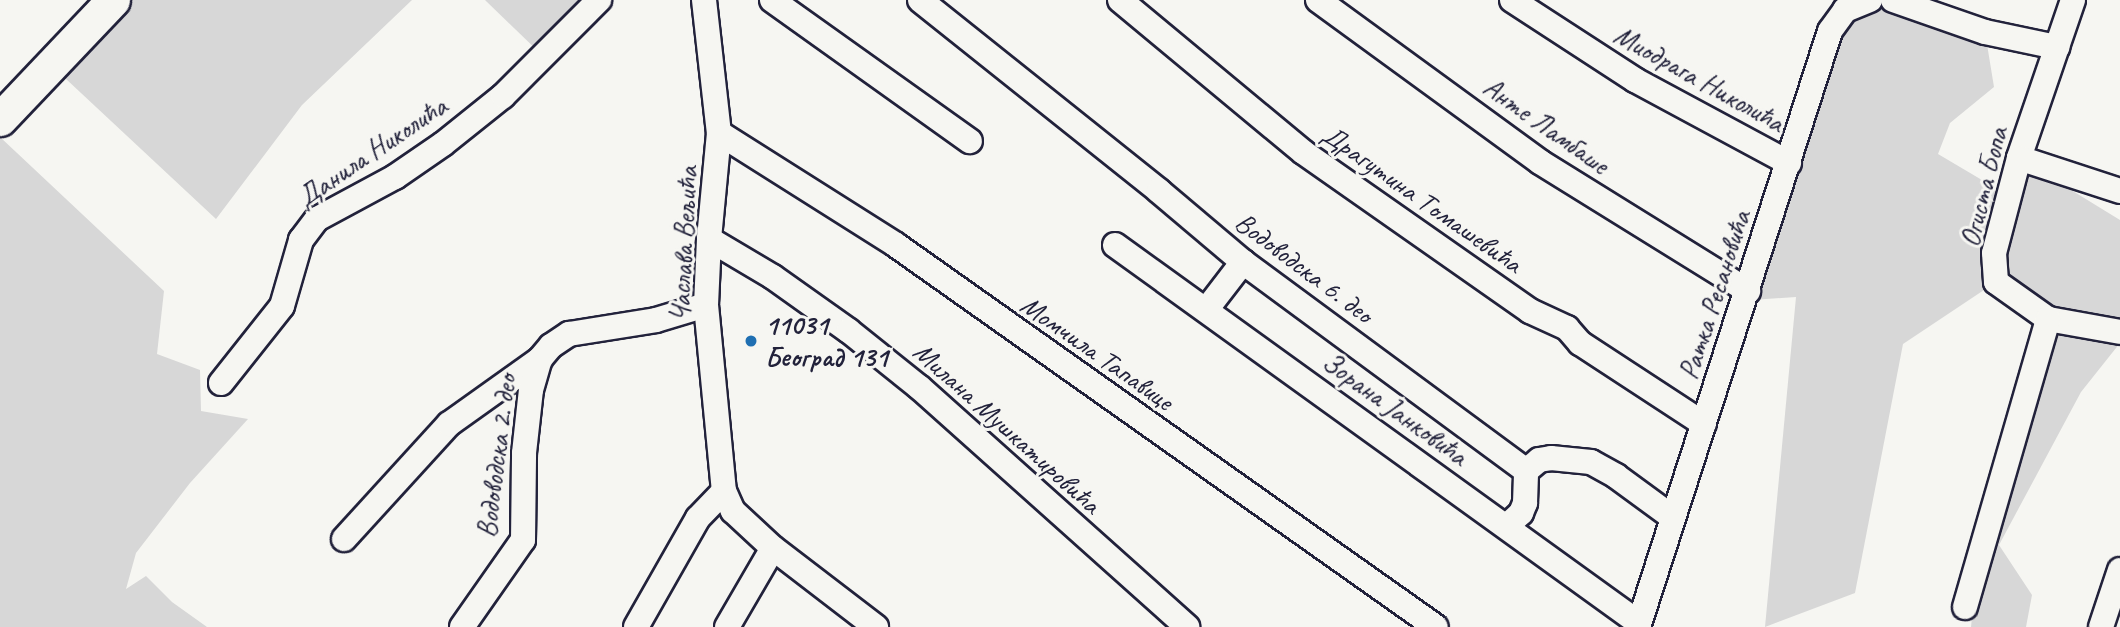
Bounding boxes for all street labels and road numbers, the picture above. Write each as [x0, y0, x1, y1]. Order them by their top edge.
street label: Миодрага Николића [1609, 19, 1789, 139]
street label: Анте Ламбаше [1477, 71, 1615, 181]
street label: Данила Николића [291, 90, 453, 214]
street label: Драгутина Томашевића [1318, 119, 1526, 279]
street label: Огиста Бопа [1953, 124, 2015, 250]
street label: Часлава Вељића [663, 166, 705, 322]
street label: Водоводска 6. део [1228, 205, 1380, 331]
street label: Ратка Ресановића [1672, 207, 1758, 383]
street label: Момчила Тапавице [1014, 288, 1180, 418]
street label: Милана Мушкатировића [907, 335, 1107, 521]
street label: Зорана Јанковића [1316, 345, 1474, 473]
street label: Водоводска 2. део [470, 373, 524, 539]

